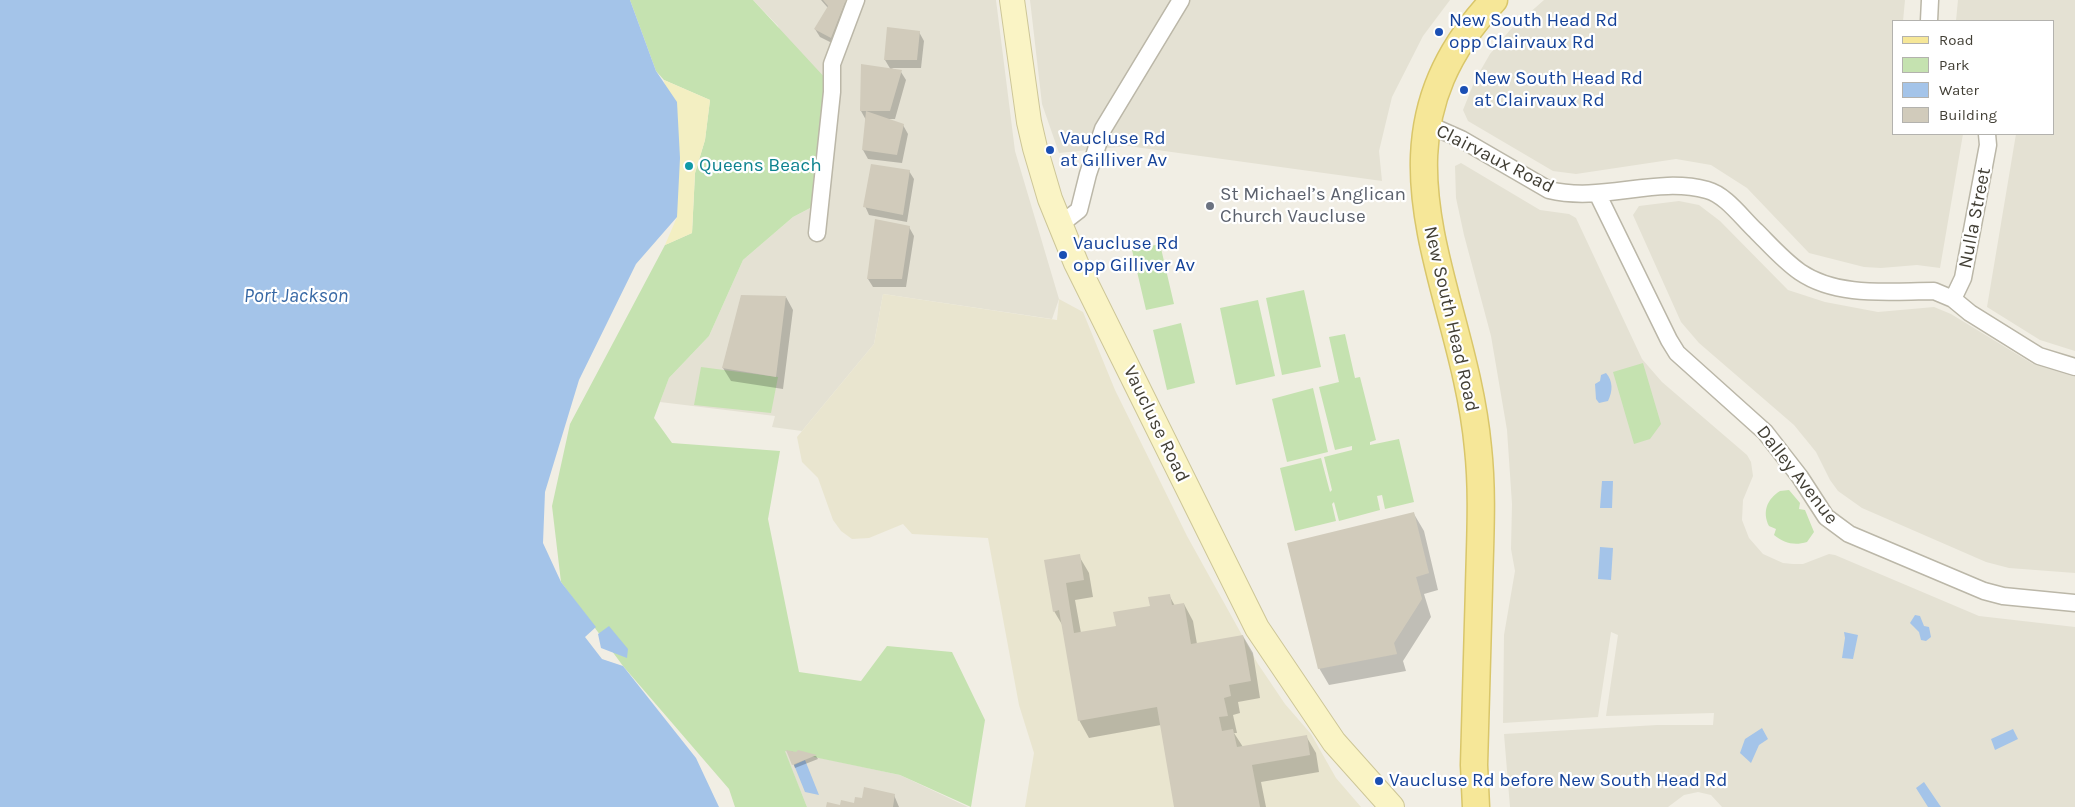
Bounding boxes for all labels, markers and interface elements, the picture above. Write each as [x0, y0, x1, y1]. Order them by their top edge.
place label: New South Head Rd opp Clairvaux Rd [1449, 10, 1618, 54]
legend [1892, 20, 2055, 135]
marker: New South Head Rd opp Clairvaux Rd [1433, 26, 1445, 38]
text: Road [1939, 31, 1974, 49]
text: Park [1939, 56, 1969, 74]
place label: New South Head Rd at Clairvaux Rd [1474, 68, 1643, 112]
text: Water [1939, 81, 1979, 99]
marker: New South Head Rd at Clairvaux Rd [1458, 84, 1470, 96]
text: Building [1939, 106, 1997, 124]
street label: Clairvaux Road [1432, 119, 1558, 199]
place label: Vaucluse Rd at Gilliver Av [1060, 128, 1167, 172]
marker: Vaucluse Rd at Gilliver Av [1044, 144, 1056, 156]
place label: Queens Beach [699, 155, 822, 177]
marker: Queens Beach [683, 160, 695, 172]
street label: Nulla Street [1954, 166, 1996, 270]
place label: St Michael’s Anglican Church Vaucluse [1220, 184, 1406, 228]
marker: St Michael’s Anglican Church Vaucluse [1204, 200, 1216, 212]
street label: New South Head Road [1419, 224, 1483, 414]
place label: Vaucluse Rd opp Gilliver Av [1073, 233, 1195, 277]
marker: Vaucluse Rd opp Gilliver Av [1057, 249, 1069, 261]
water label: Port Jackson [244, 284, 348, 308]
street label: Vaucluse Road [1118, 362, 1194, 486]
street label: Dalley Avenue [1751, 421, 1843, 529]
place label: Vaucluse Rd before New South Head Rd [1389, 770, 1727, 792]
marker: Vaucluse Rd before New South Head Rd [1373, 775, 1385, 787]

